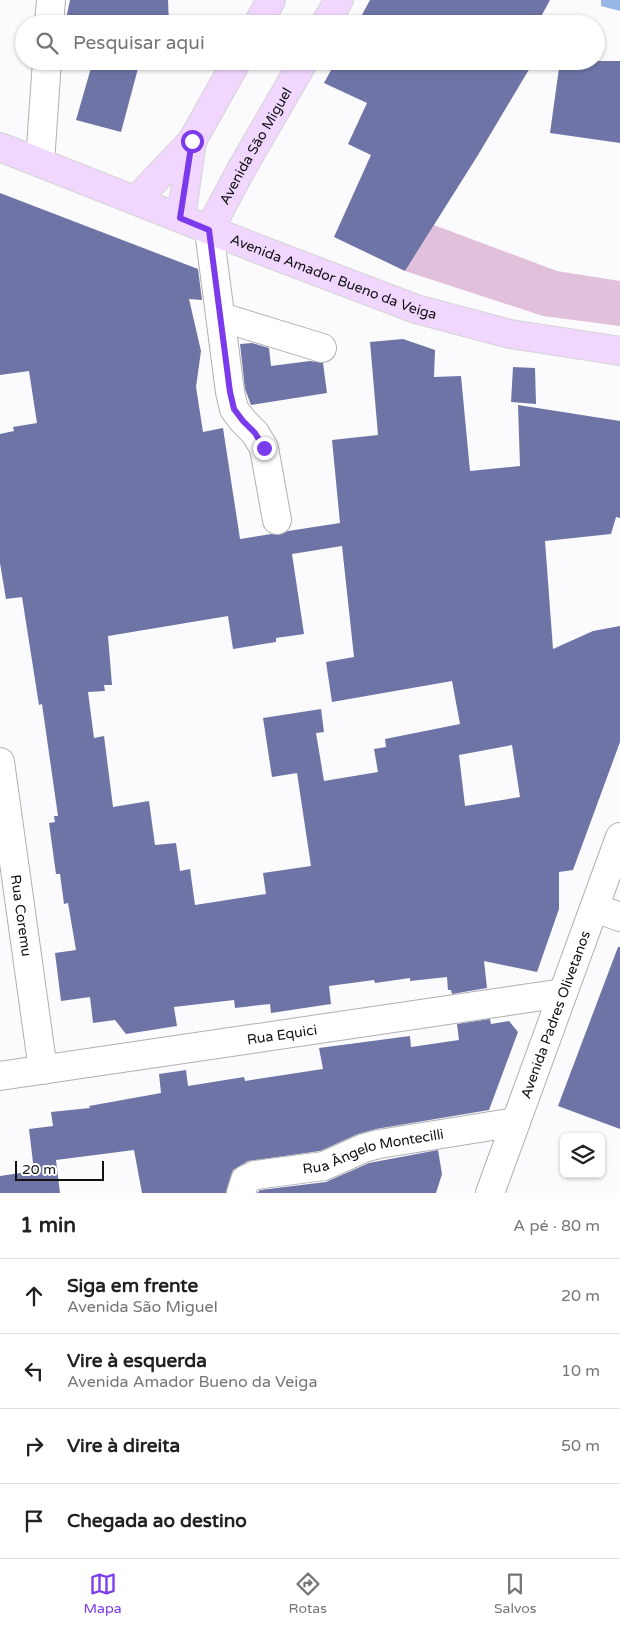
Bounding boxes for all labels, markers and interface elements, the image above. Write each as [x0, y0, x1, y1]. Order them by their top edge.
search box [15, 15, 605, 70]
icon: search [33, 29, 61, 57]
text: Pesquisar aqui [73, 32, 205, 54]
street label: Avenida São Miguel [216, 85, 296, 208]
route start [181, 130, 204, 153]
street label: Avenida Amador Bueno da Veiga [228, 231, 439, 323]
route end [253, 437, 276, 460]
street label: Rua Coremu [7, 874, 35, 958]
street label: Avenida Padres Olivetanos [517, 928, 594, 1101]
street label: Rua Equici [246, 1021, 318, 1048]
street label: Rua Ângelo Montecilli [302, 1126, 445, 1178]
map controls [560, 1133, 605, 1178]
button: layers [560, 1133, 605, 1178]
scale bar [15, 1158, 104, 1181]
text: 20 m [22, 1161, 56, 1178]
text: 1 min [20, 1213, 76, 1238]
text: A pé · 80 m [513, 1216, 600, 1236]
text: Siga em frente [67, 1275, 198, 1297]
icon: ahead [20, 1282, 48, 1310]
text: 20 m [561, 1286, 600, 1306]
text: Avenida São Miguel [67, 1297, 218, 1317]
text: Vire à esquerda [67, 1350, 207, 1372]
icon: left [20, 1357, 48, 1385]
text: 10 m [561, 1361, 600, 1381]
text: Avenida Amador Bueno da Veiga [67, 1372, 317, 1392]
icon: right [20, 1432, 48, 1460]
text: Vire à direita [67, 1435, 180, 1457]
text: 50 m [561, 1436, 600, 1456]
icon: arrive [20, 1507, 48, 1535]
text: Chegada ao destino [67, 1510, 247, 1532]
tab: Mapa [83, 1570, 122, 1617]
tab: Rotas [289, 1570, 327, 1617]
tab: Salvos [494, 1570, 536, 1617]

